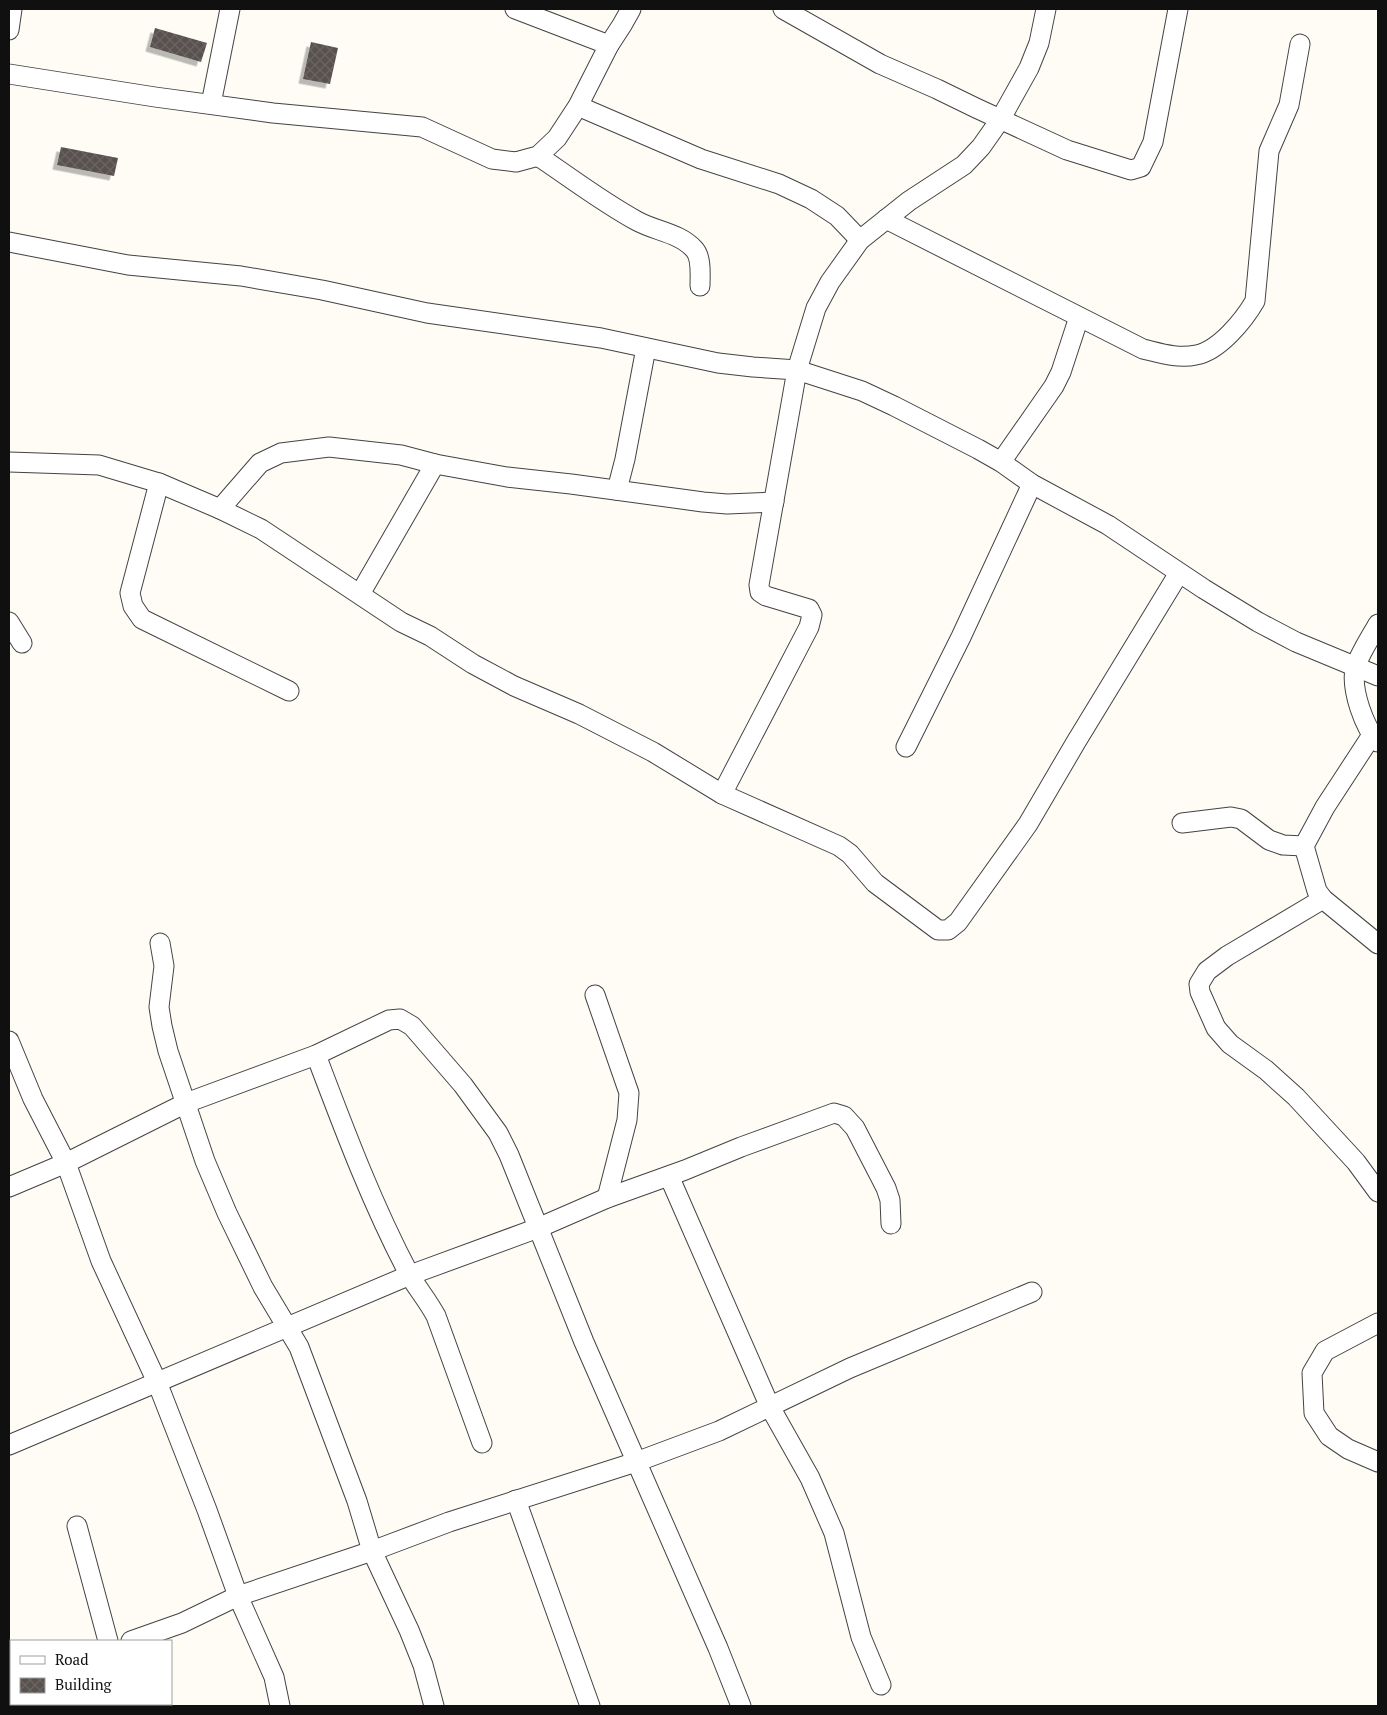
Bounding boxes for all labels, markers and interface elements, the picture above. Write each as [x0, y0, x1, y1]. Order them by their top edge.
legend [10, 1640, 172, 1705]
text: Road [55, 1649, 88, 1669]
text: Building [55, 1674, 113, 1694]

